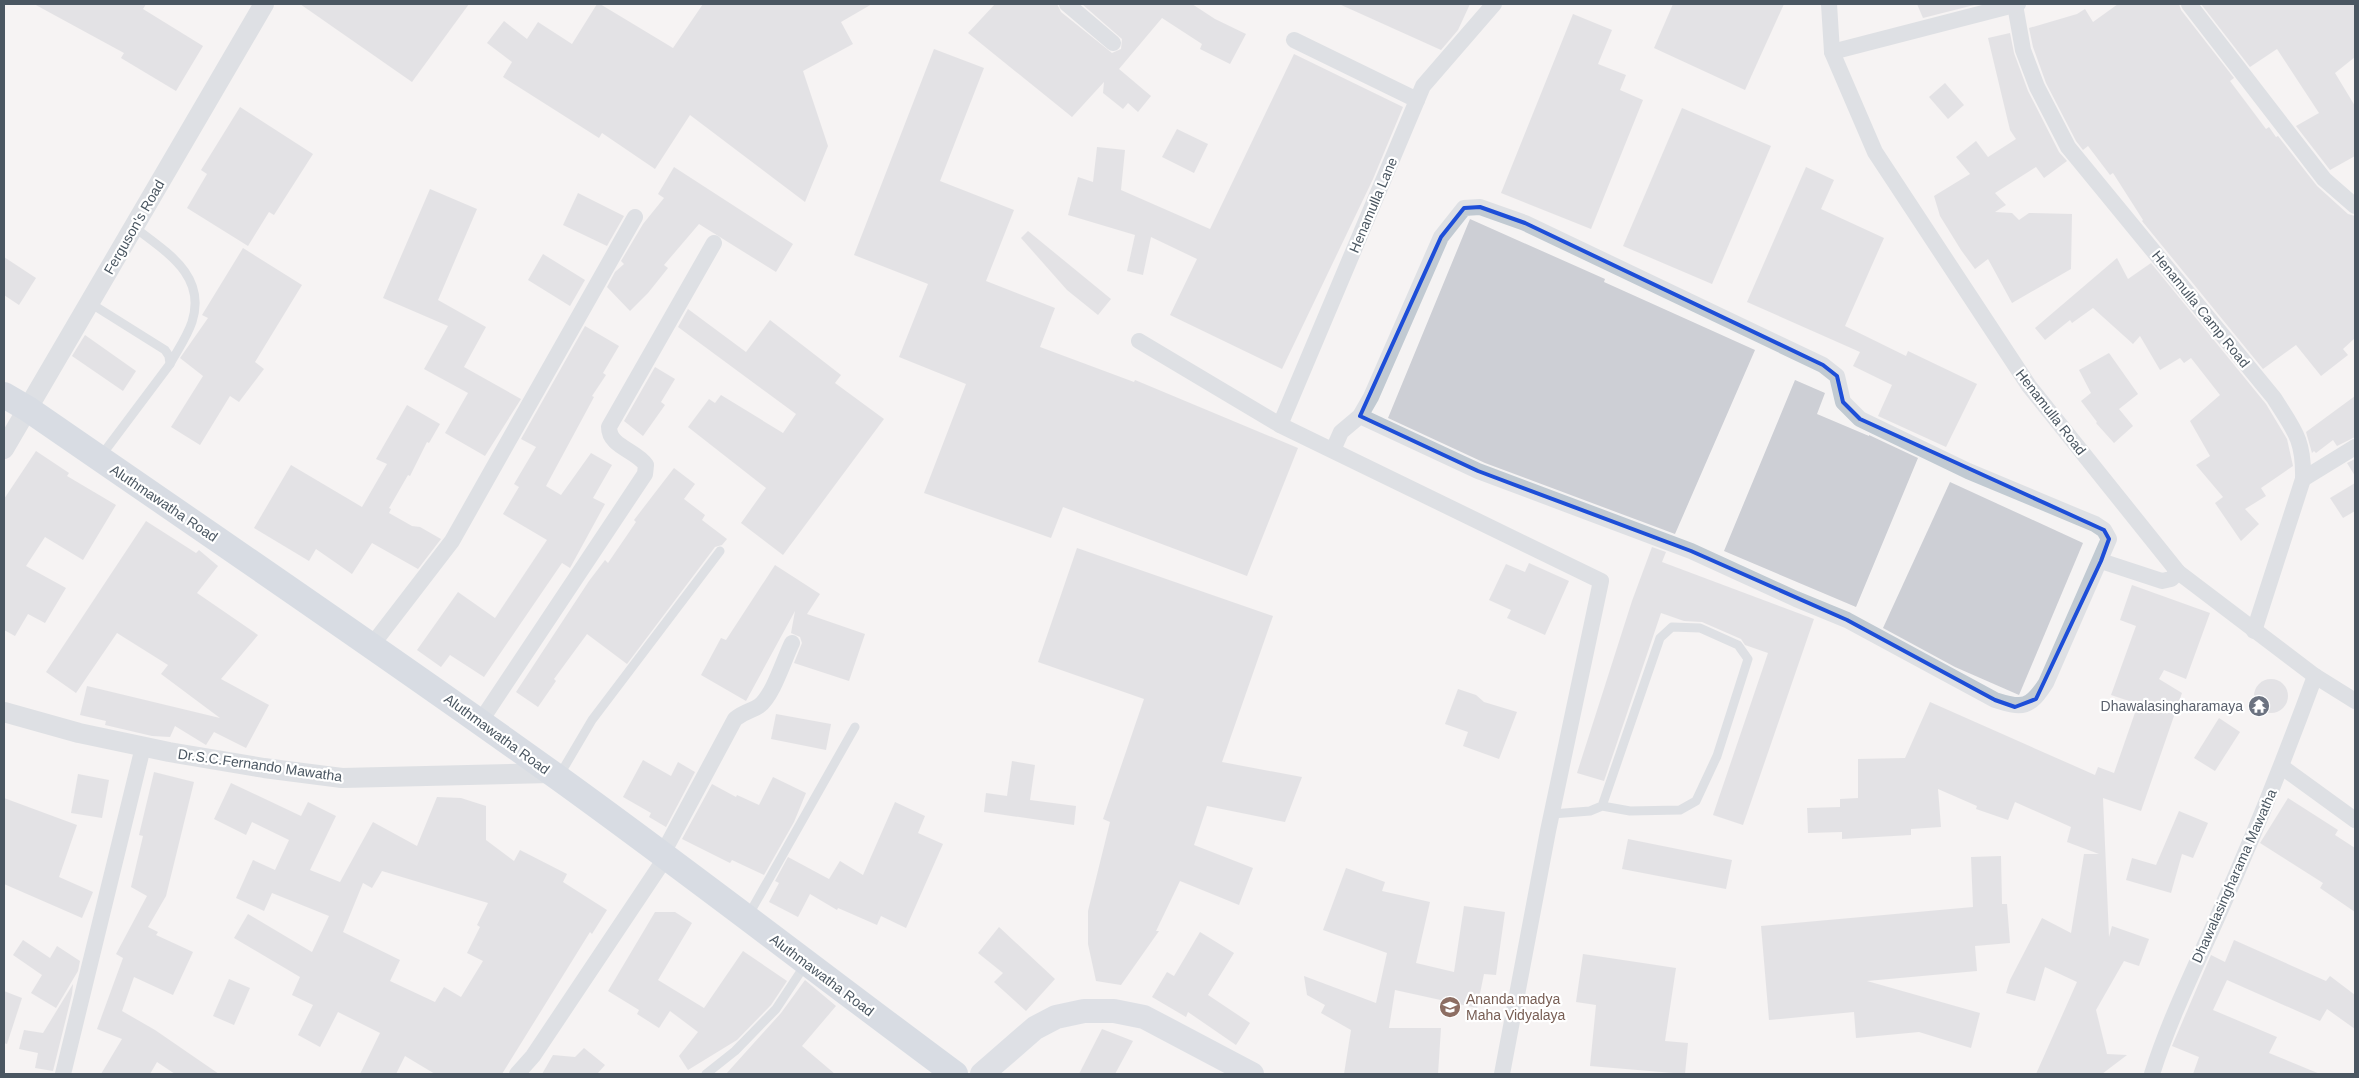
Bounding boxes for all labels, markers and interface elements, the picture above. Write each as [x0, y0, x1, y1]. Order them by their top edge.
street label: Henamulla Lane [1346, 155, 1400, 255]
street label: Ferguson's Road [101, 177, 167, 277]
street label: Henamulla Camp Road [2149, 247, 2253, 371]
street label: Henamulla Road [2013, 366, 2089, 458]
street label: Aluthmawatha Road [107, 461, 221, 545]
street label: Aluthmawatha Road [441, 690, 553, 778]
temple icon: Dhawalasingharamaya [2247, 694, 2271, 718]
place label: Dhawalasingharamaya [2101, 698, 2243, 714]
street label: Dr.S.C.Fernando Mawatha [177, 746, 343, 784]
street label: Dhawalasingharama Mawatha [2188, 787, 2280, 965]
street label: Aluthmawatha Road [767, 931, 877, 1019]
place label: Ananda madya Maha Vidyalaya [1466, 991, 1566, 1023]
school or university icon: Ananda madya Maha Vidyalaya [1438, 995, 1462, 1019]

